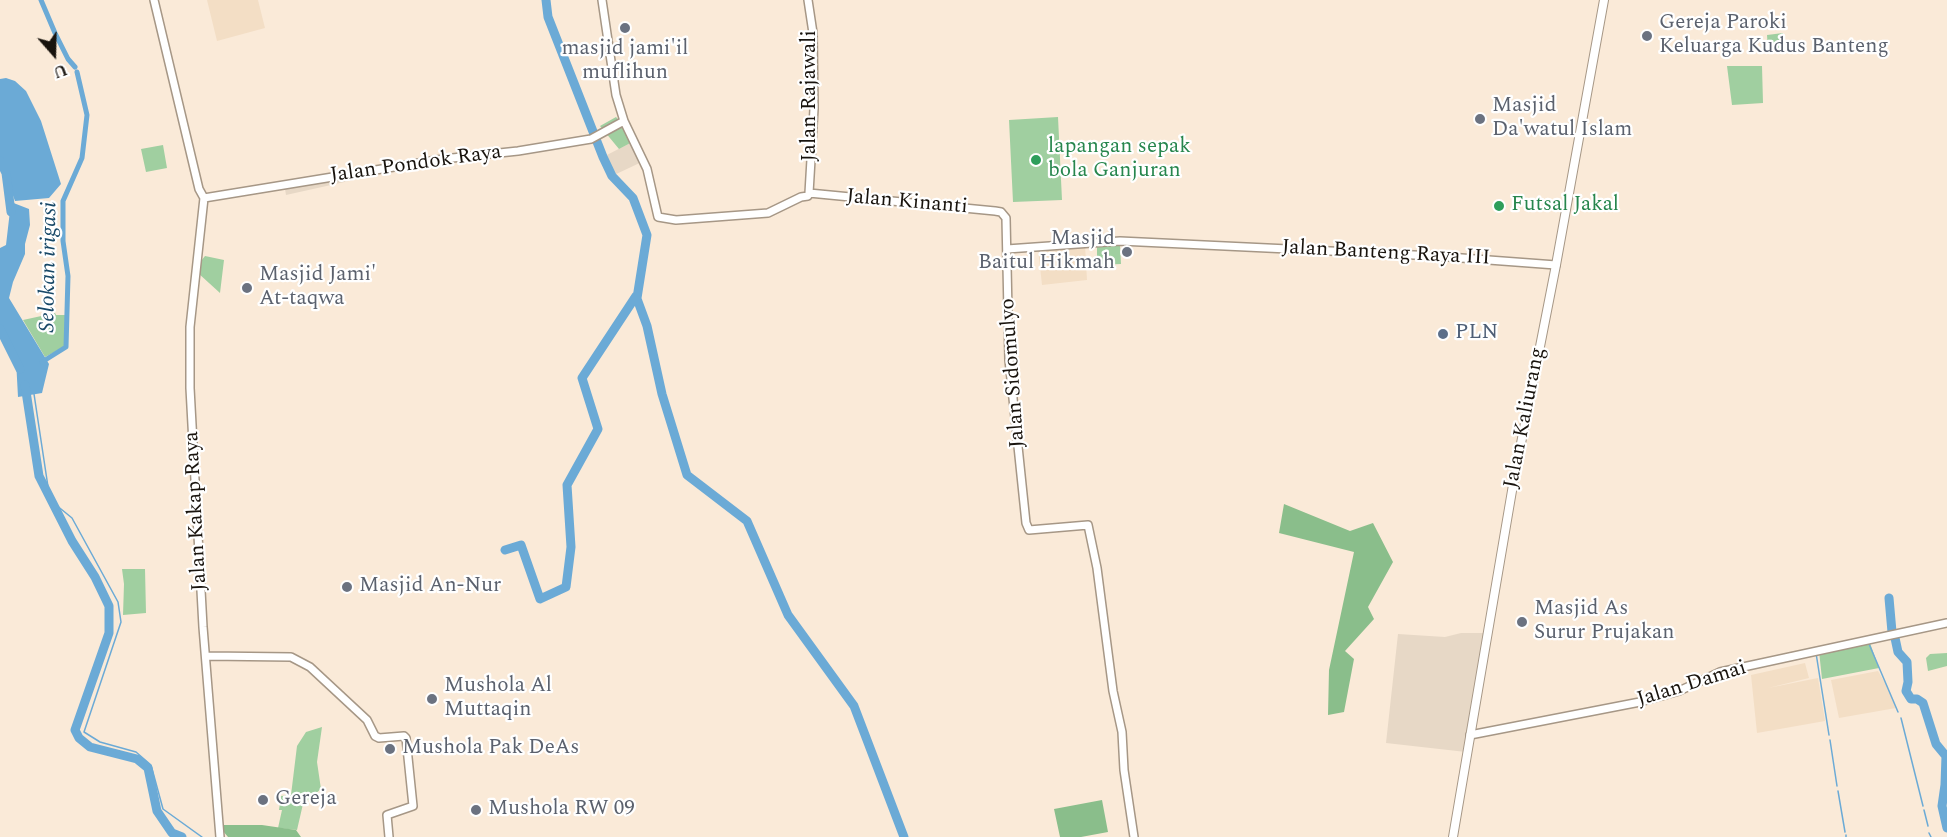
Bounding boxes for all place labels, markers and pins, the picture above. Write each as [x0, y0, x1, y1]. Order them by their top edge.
place label: Gereja Paroki Keluarga Kudus Banteng [1659, 11, 1889, 61]
marker: masjid jami'il muflihun [618, 21, 632, 35]
marker: Gereja Paroki Keluarga Kudus Banteng [1640, 29, 1654, 43]
place label: masjid jami'il muflihun [562, 37, 688, 87]
place label: Masjid Da'watul Islam [1492, 94, 1632, 144]
marker: Masjid Da'watul Islam [1473, 112, 1487, 126]
place label: lapangan sepak bola Ganjuran [1048, 135, 1191, 185]
marker: lapangan sepak bola Ganjuran [1029, 153, 1043, 167]
place label: Futsal Jakal [1511, 193, 1619, 219]
marker: Futsal Jakal [1492, 199, 1506, 213]
place label: Masjid Baitul Hikmah [978, 227, 1115, 277]
marker: Masjid Baitul Hikmah [1120, 245, 1134, 259]
place label: Masjid Jami' At-taqwa [259, 263, 376, 313]
marker: Masjid Jami' At-taqwa [240, 281, 254, 295]
place label: PLN [1455, 321, 1498, 347]
marker: PLN [1436, 327, 1450, 341]
place label: Masjid An-Nur [359, 574, 501, 600]
marker: Masjid An-Nur [340, 580, 354, 594]
place label: Masjid As Surur Prujakan [1534, 597, 1675, 647]
marker: Masjid As Surur Prujakan [1515, 615, 1529, 629]
place label: Mushola Al Muttaqin [444, 674, 552, 724]
marker: Mushola Al Muttaqin [425, 692, 439, 706]
place label: Mushola Pak DeAs [402, 736, 579, 762]
marker: Mushola Pak DeAs [383, 742, 397, 756]
place label: Gereja [275, 787, 337, 813]
marker: Gereja [256, 793, 270, 807]
place label: Mushola RW 09 [488, 797, 635, 823]
marker: Mushola RW 09 [469, 803, 483, 817]

